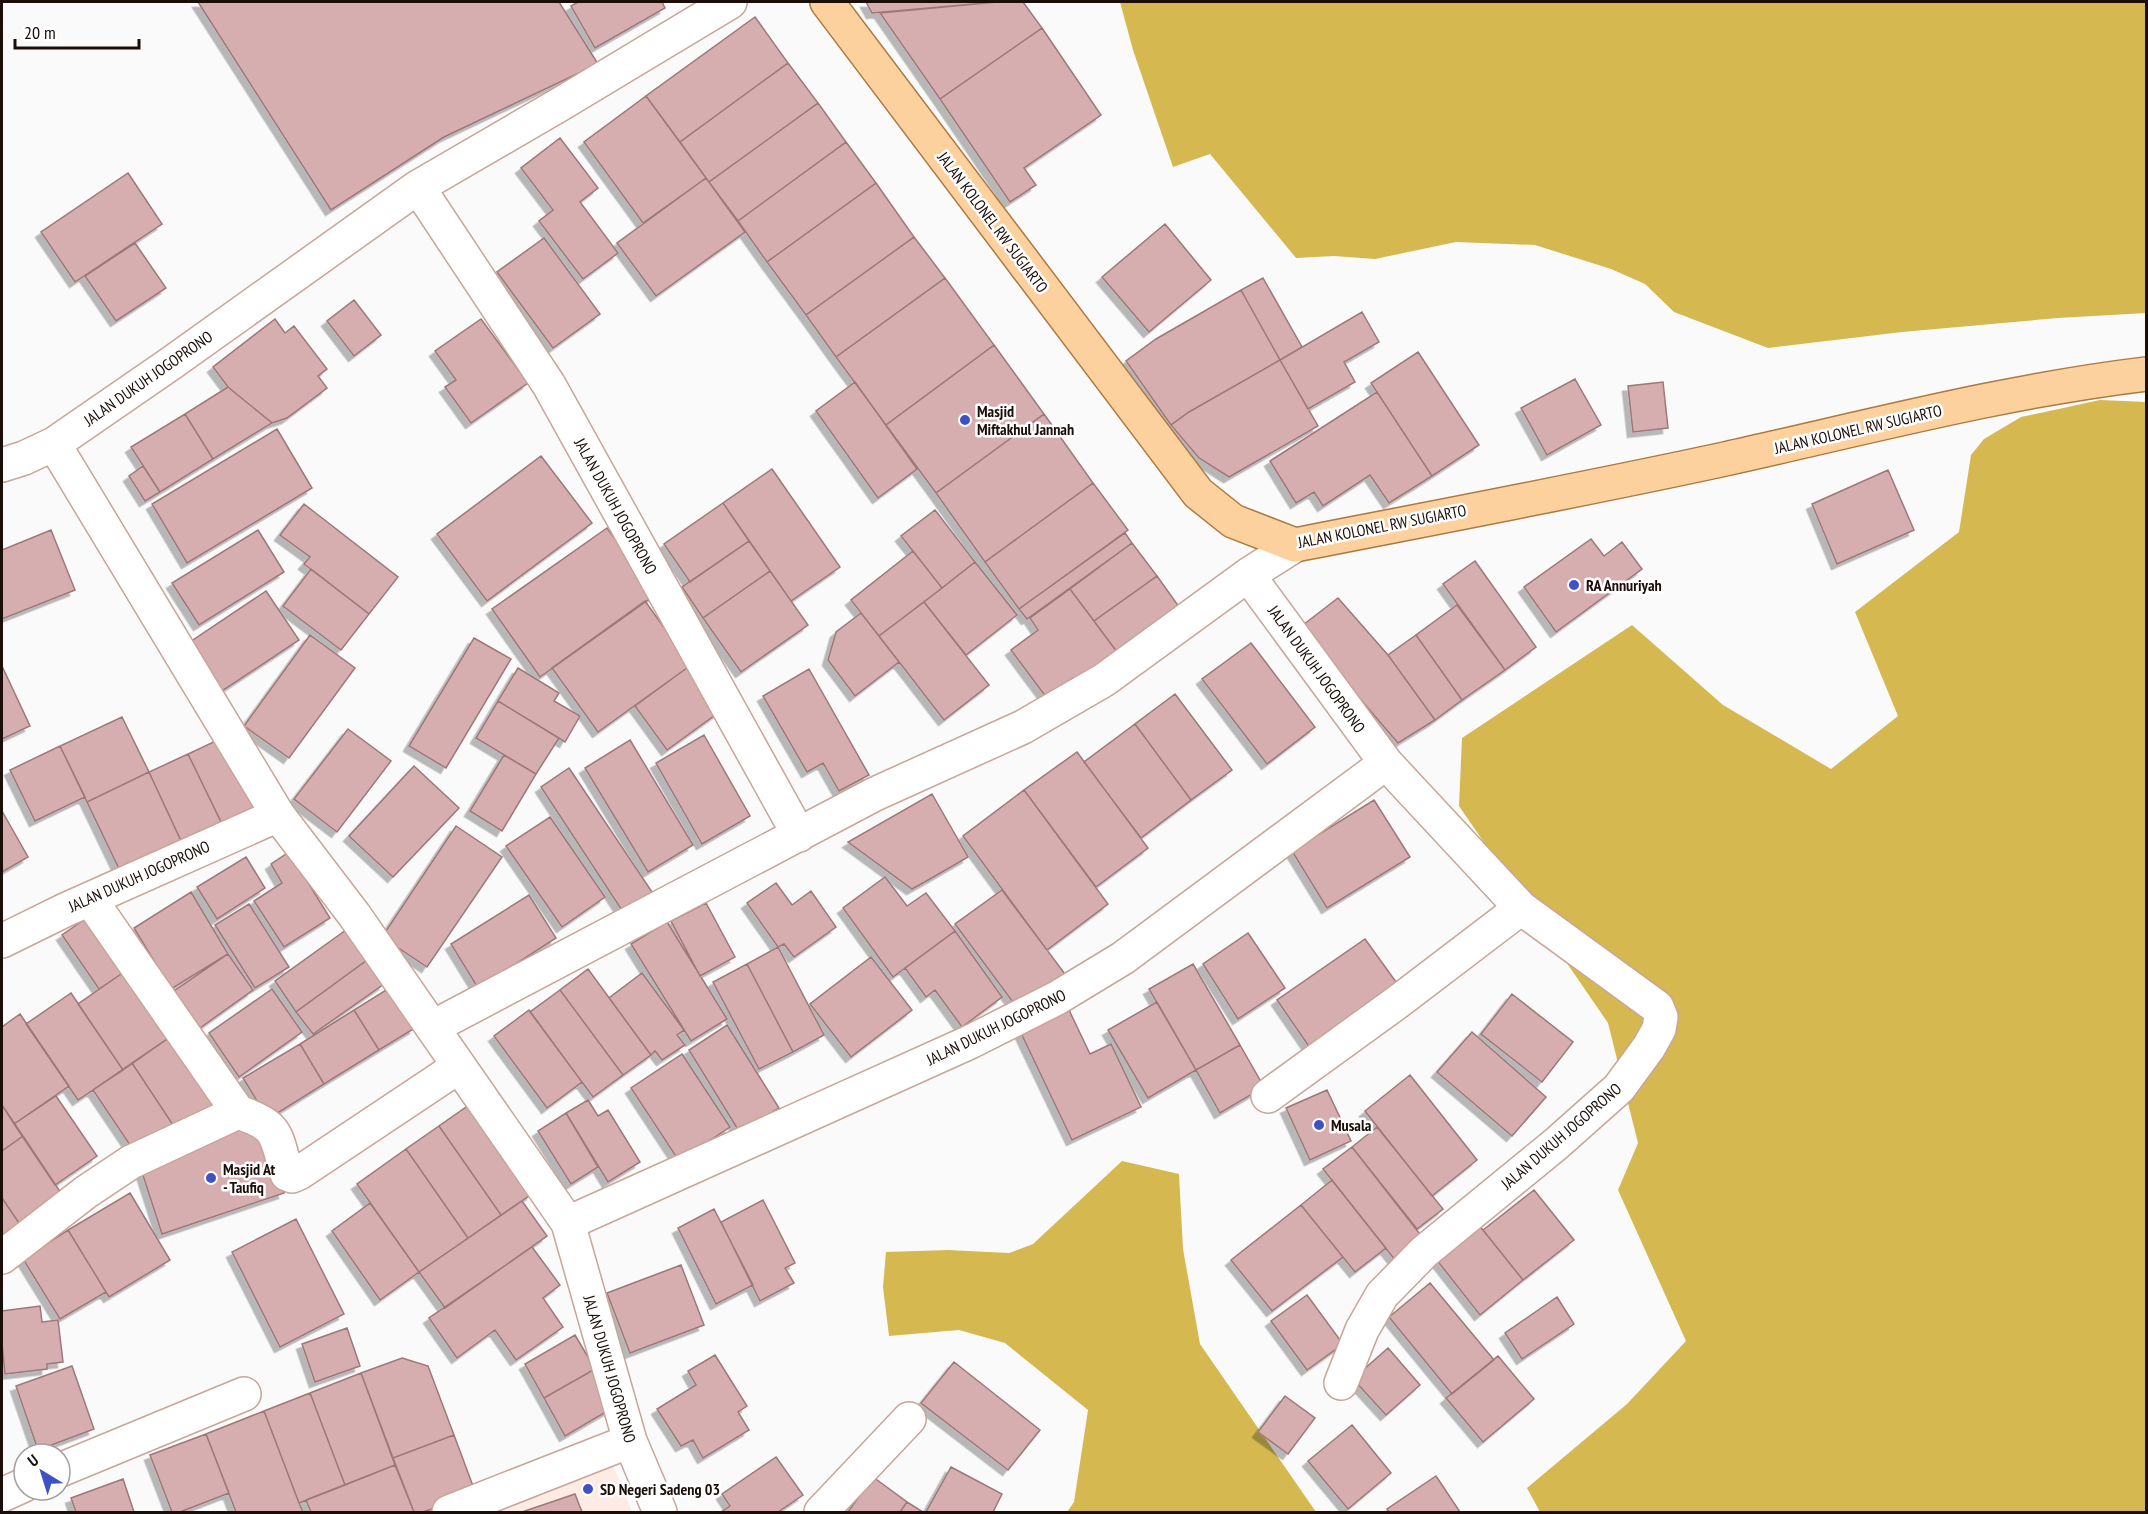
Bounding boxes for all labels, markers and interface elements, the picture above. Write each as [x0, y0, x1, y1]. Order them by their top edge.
scale bar [15, 12, 140, 50]
text: 20 m [24, 21, 56, 44]
street label: JALAN KOLONEL RW SUGIARTO [933, 147, 1053, 297]
street label: JALAN DUKUH JOGOPRONO [79, 326, 216, 431]
street label: JALAN KOLONEL RW SUGIARTO [1771, 400, 1944, 458]
place label: Masjid Miftakhul Jannah [977, 401, 1074, 439]
marker: Masjid Miftakhul Jannah [958, 413, 972, 427]
street label: JALAN DUKUH JOGOPRONO [570, 434, 662, 578]
street label: JALAN KOLONEL RW SUGIARTO [1295, 500, 1468, 552]
place label: RA Annuriyah [1586, 575, 1662, 595]
marker: RA Annuriyah [1567, 578, 1581, 592]
street label: JALAN DUKUH JOGOPRONO [1263, 601, 1370, 737]
street label: JALAN DUKUH JOGOPRONO [64, 836, 213, 917]
street label: JALAN DUKUH JOGOPRONO [922, 984, 1069, 1070]
street label: JALAN DUKUH JOGOPRONO [1496, 1078, 1625, 1194]
place label: Musala [1331, 1115, 1372, 1135]
marker: Musala [1312, 1118, 1326, 1132]
place label: Masjid At - Taufiq [223, 1159, 276, 1197]
marker: Masjid At - Taufiq [204, 1171, 218, 1185]
street label: JALAN DUKUH JOGOPRONO [579, 1292, 641, 1445]
north arrow [12, 1442, 72, 1502]
text: U [23, 1450, 42, 1471]
place label: SD Negeri Sadeng 03 [600, 1479, 720, 1499]
marker: SD Negeri Sadeng 03 [581, 1482, 595, 1496]

